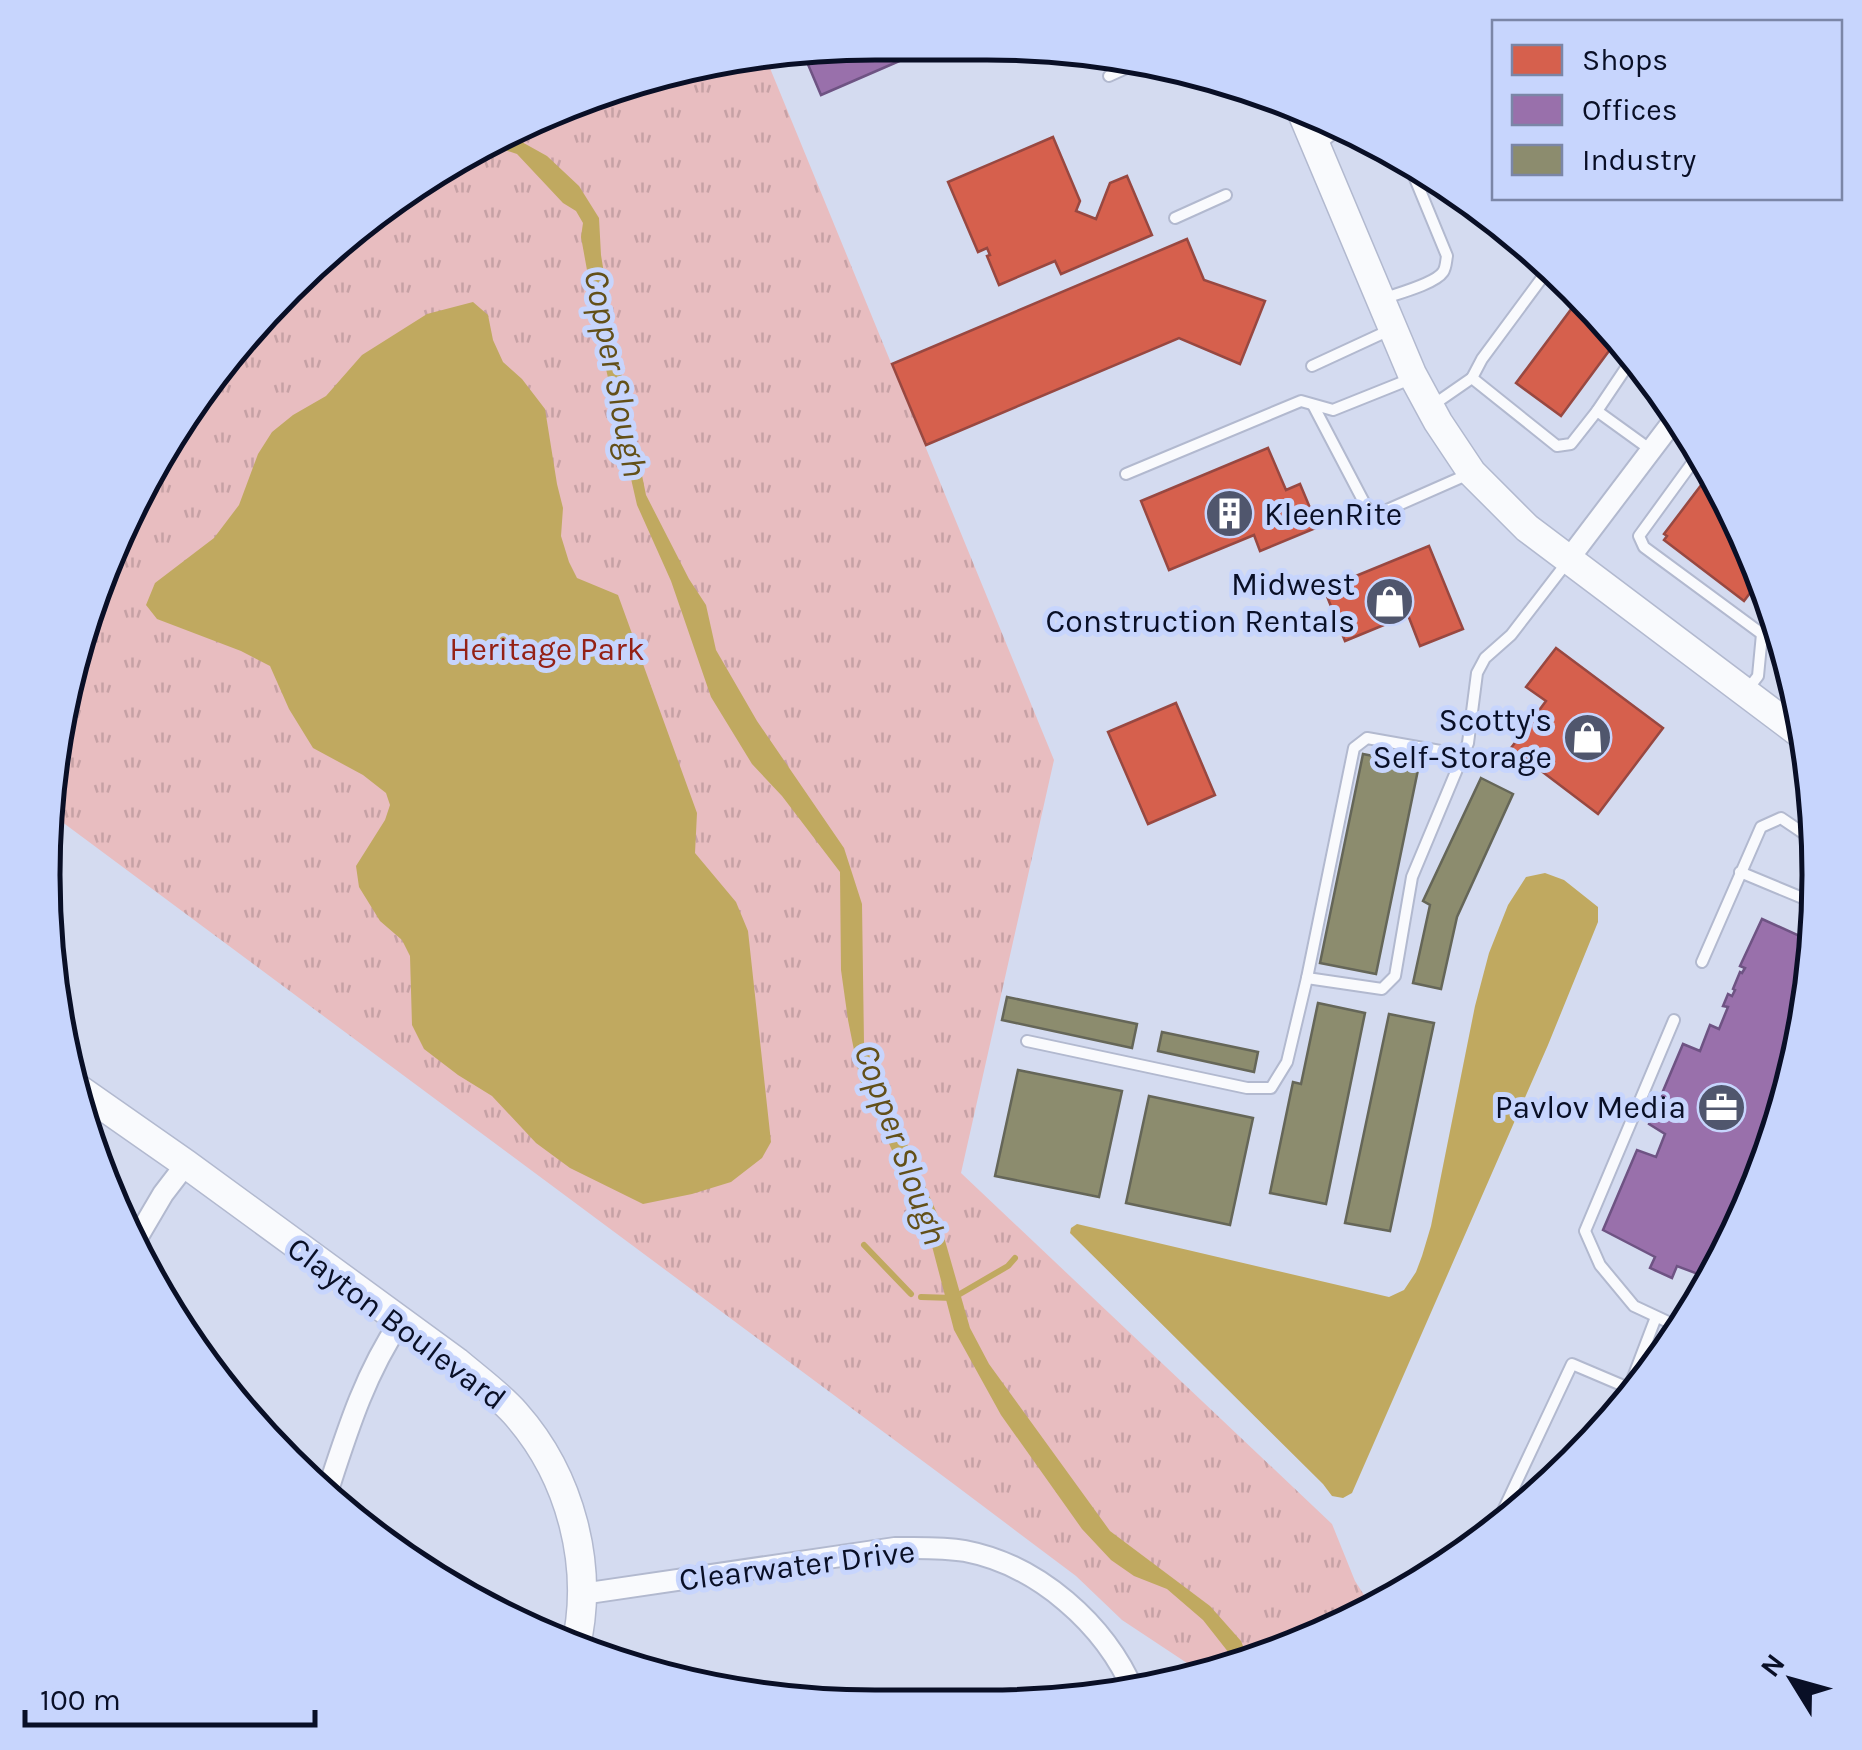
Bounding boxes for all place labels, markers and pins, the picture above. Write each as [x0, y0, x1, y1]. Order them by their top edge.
building icon: KleenRite [1203, 488, 1255, 540]
place label: KleenRite [1264, 496, 1402, 533]
place label: Midwest Construction Rentals [1046, 566, 1355, 640]
shop icon: Midwest Construction Rentals [1364, 576, 1416, 628]
place label: Scotty's Self-Storage [1373, 702, 1552, 776]
shop icon: Scotty's Self-Storage [1561, 712, 1613, 764]
office icon: Pavlov Media [1695, 1081, 1747, 1133]
place label: Pavlov Media [1495, 1089, 1686, 1126]

